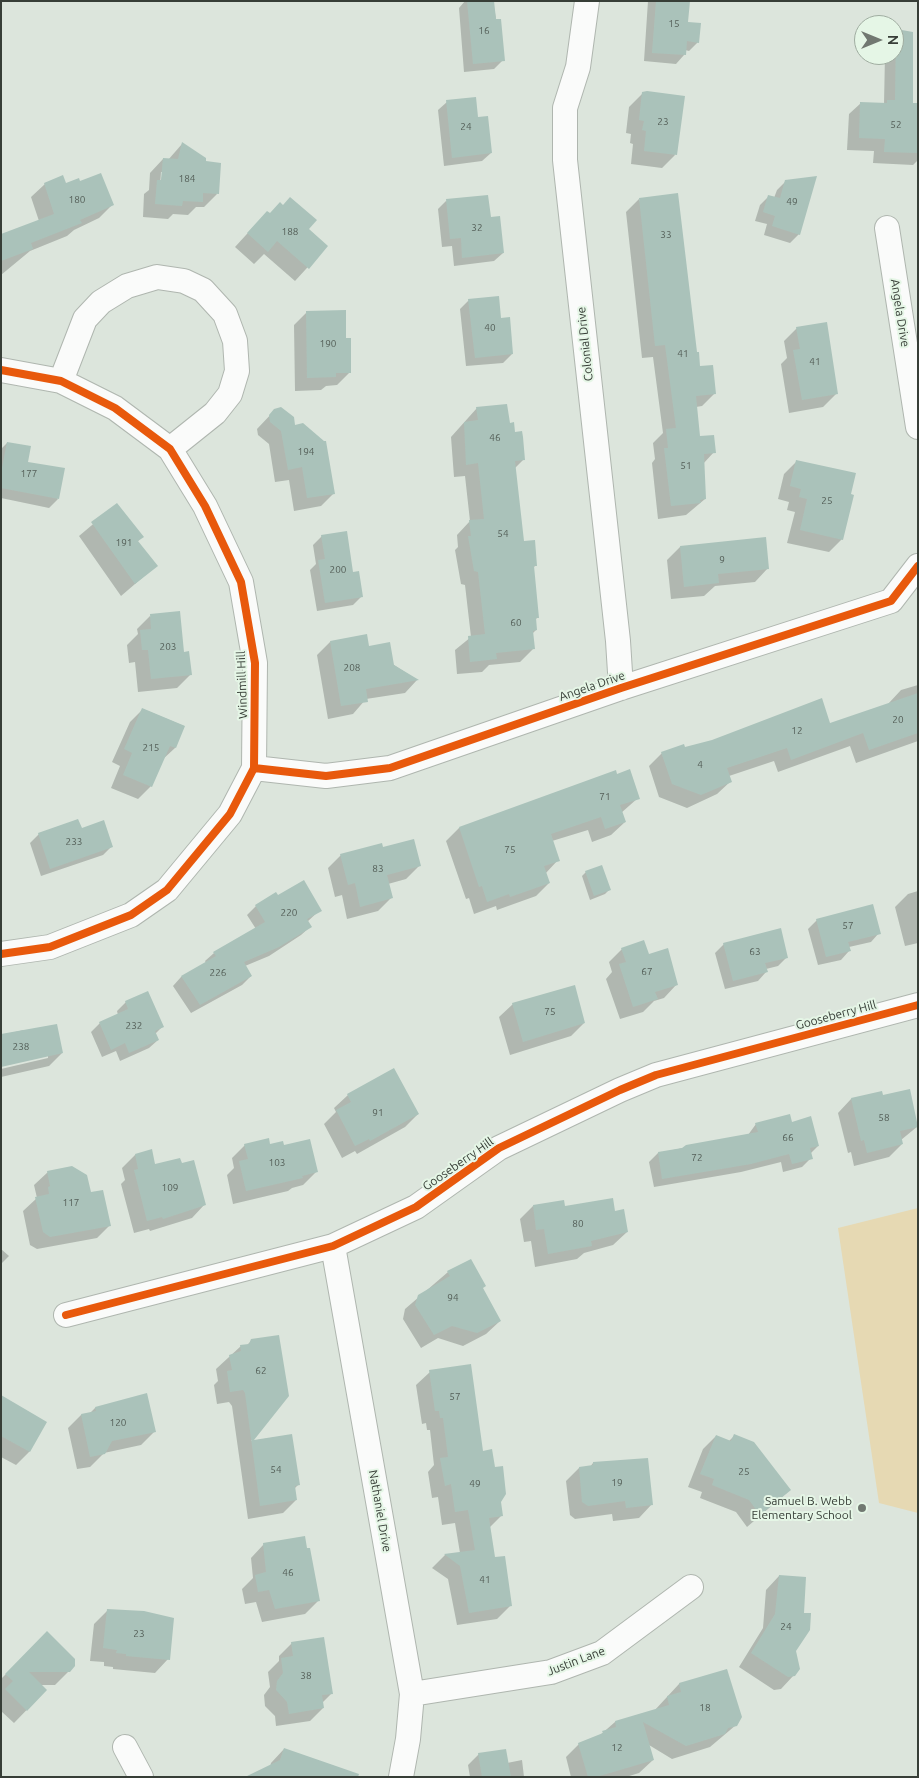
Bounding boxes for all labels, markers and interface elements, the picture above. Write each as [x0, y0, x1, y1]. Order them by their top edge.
north arrow [854, 15, 904, 65]
house number: 15 [668, 18, 680, 30]
house number: 16 [478, 25, 490, 37]
text: N [885, 35, 901, 45]
house number: 23 [657, 116, 669, 128]
house number: 52 [890, 119, 902, 131]
house number: 24 [460, 121, 472, 133]
house number: 184 [179, 173, 195, 185]
house number: 180 [69, 194, 85, 206]
house number: 49 [786, 196, 798, 208]
house number: 32 [471, 222, 483, 234]
house number: 188 [282, 226, 298, 238]
house number: 33 [660, 229, 672, 241]
street label: Angela Drive [888, 278, 912, 348]
street label: Colonial Drive [574, 306, 596, 382]
house number: 40 [484, 322, 496, 334]
house number: 190 [320, 338, 336, 350]
house number: 41 [677, 348, 689, 360]
house number: 41 [809, 356, 821, 368]
house number: 46 [489, 432, 501, 444]
house number: 194 [298, 446, 314, 458]
house number: 51 [680, 460, 692, 472]
house number: 177 [21, 468, 37, 480]
house number: 25 [821, 495, 833, 507]
house number: 54 [497, 528, 509, 540]
house number: 191 [116, 537, 132, 549]
house number: 9 [719, 554, 725, 566]
house number: 200 [330, 564, 346, 576]
house number: 60 [510, 617, 522, 629]
house number: 203 [160, 641, 176, 653]
street label: Windmill Hill [234, 651, 250, 719]
house number: 208 [344, 662, 360, 674]
street label: Angela Drive [557, 668, 627, 704]
house number: 20 [892, 714, 904, 726]
house number: 12 [791, 725, 803, 737]
house number: 215 [143, 742, 159, 754]
house number: 4 [697, 759, 703, 771]
house number: 71 [599, 791, 611, 803]
house number: 233 [66, 836, 82, 848]
house number: 75 [504, 844, 516, 856]
house number: 83 [372, 863, 384, 875]
house number: 220 [281, 907, 297, 919]
house number: 57 [842, 920, 854, 932]
house number: 63 [749, 946, 761, 958]
house number: 67 [641, 966, 653, 978]
house number: 226 [210, 967, 226, 979]
street label: Gooseberry Hill [794, 997, 878, 1033]
house number: 75 [544, 1006, 556, 1018]
house number: 232 [126, 1020, 142, 1032]
house number: 238 [13, 1041, 29, 1053]
house number: 91 [372, 1107, 384, 1119]
house number: 58 [878, 1112, 890, 1124]
house number: 66 [782, 1132, 794, 1144]
street label: Gooseberry Hill [420, 1134, 496, 1194]
house number: 72 [691, 1152, 703, 1164]
house number: 103 [269, 1157, 285, 1169]
house number: 109 [162, 1182, 178, 1194]
house number: 117 [63, 1197, 79, 1209]
house number: 80 [572, 1218, 584, 1230]
house number: 94 [447, 1292, 459, 1304]
house number: 62 [255, 1365, 267, 1377]
house number: 57 [449, 1391, 461, 1403]
house number: 120 [110, 1417, 126, 1429]
house number: 54 [270, 1464, 282, 1476]
house number: 25 [738, 1466, 750, 1478]
street label: Nathaniel Drive [366, 1469, 394, 1553]
house number: 19 [611, 1477, 623, 1489]
house number: 49 [469, 1478, 481, 1490]
place label: Samuel B. Webb Elementary School [752, 1494, 852, 1522]
marker: Samuel B. Webb Elementary School [856, 1502, 868, 1514]
house number: 46 [282, 1567, 294, 1579]
house number: 41 [479, 1574, 491, 1586]
house number: 24 [780, 1621, 792, 1633]
house number: 23 [133, 1628, 145, 1640]
street label: Justin Lane [545, 1643, 607, 1679]
house number: 38 [300, 1670, 312, 1682]
house number: 18 [699, 1702, 711, 1714]
house number: 12 [611, 1742, 623, 1754]

